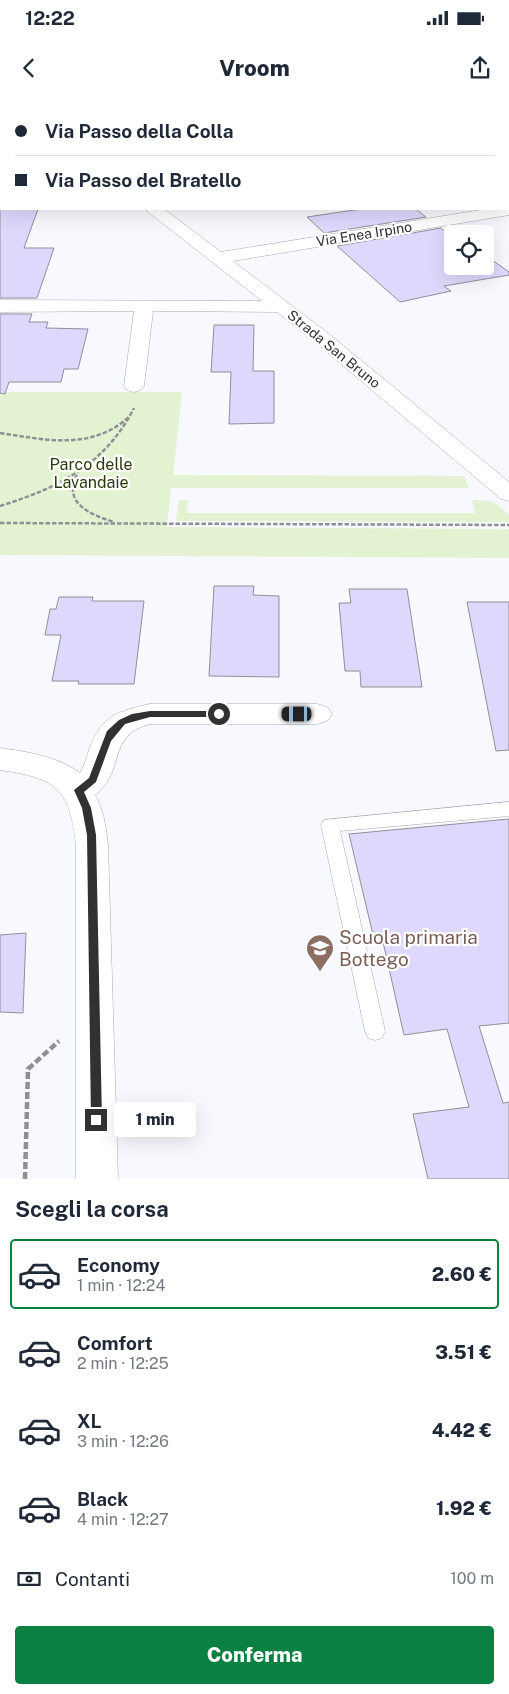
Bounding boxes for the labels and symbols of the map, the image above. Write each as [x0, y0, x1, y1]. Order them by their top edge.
street label: Via Enea Irpino [315, 219, 413, 249]
street label: Strada San Bruno [284, 307, 384, 391]
park label: Parco delle Lavandaie [50, 455, 133, 492]
route start [208, 703, 230, 725]
car [282, 707, 312, 722]
place label: Scuola primaria Bottego [339, 926, 478, 970]
school or university icon: Scuola primaria Bottego [305, 933, 335, 972]
callout: 1 min [114, 1102, 196, 1138]
route end [85, 1109, 107, 1131]

